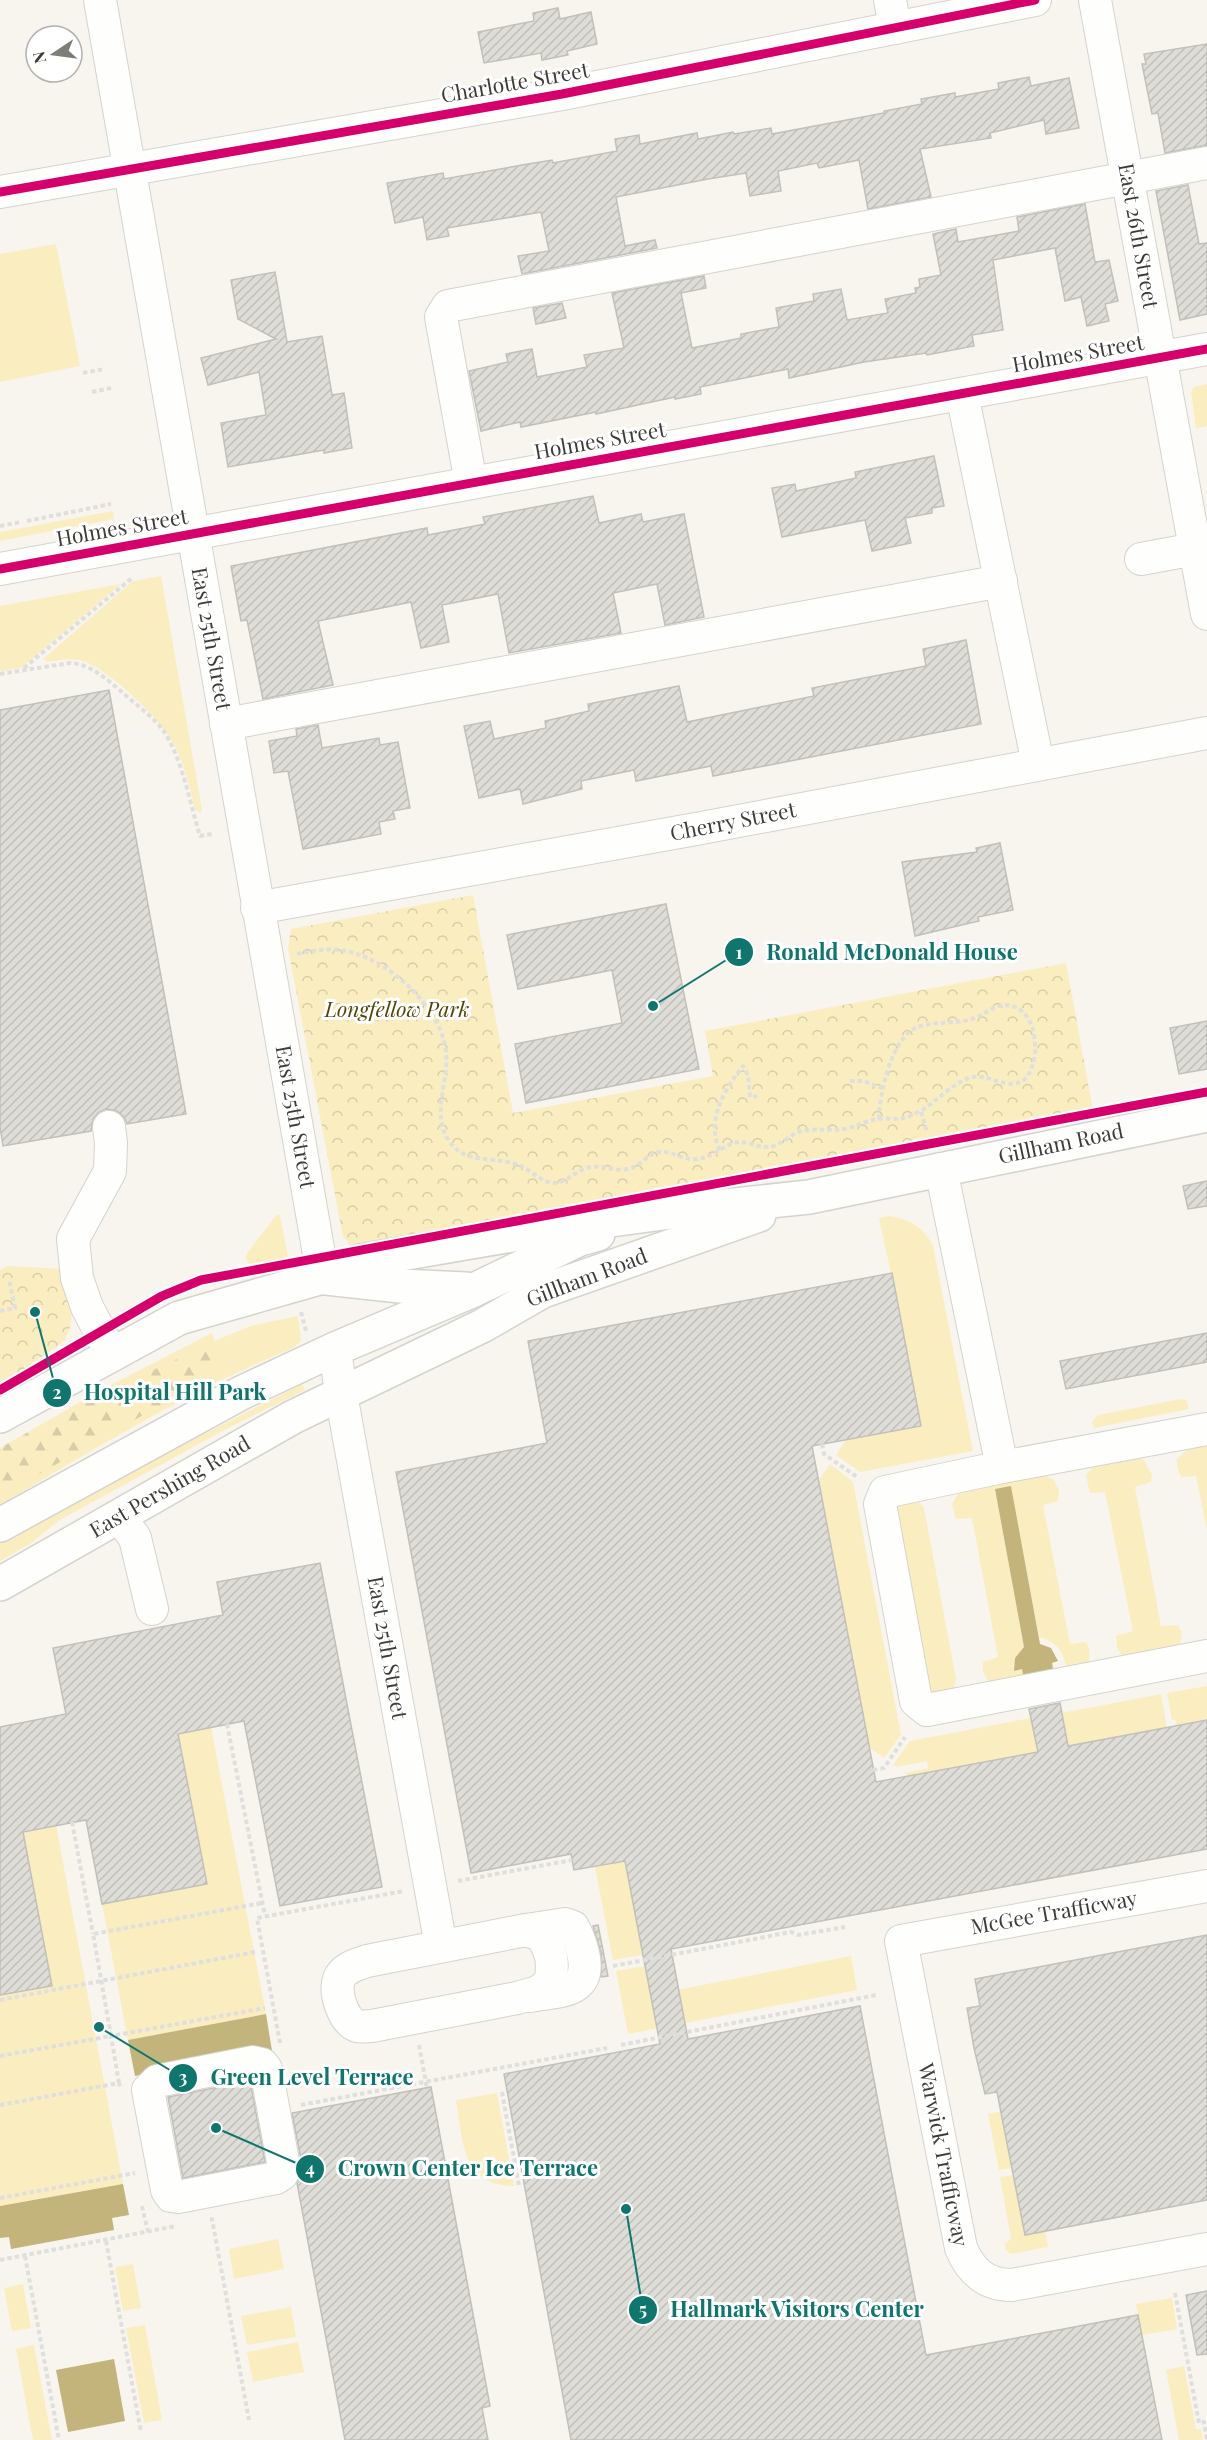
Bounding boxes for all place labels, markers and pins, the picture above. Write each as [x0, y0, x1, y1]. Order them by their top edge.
callout: Ronald McDonald House [724, 932, 1030, 972]
callout: Hospital Hill Park [42, 1373, 278, 1413]
callout: Green Level Terrace [168, 2058, 426, 2098]
callout: Crown Center Ice Terrace [295, 2149, 610, 2189]
callout: Hallmark Visitors Center [628, 2290, 937, 2330]

